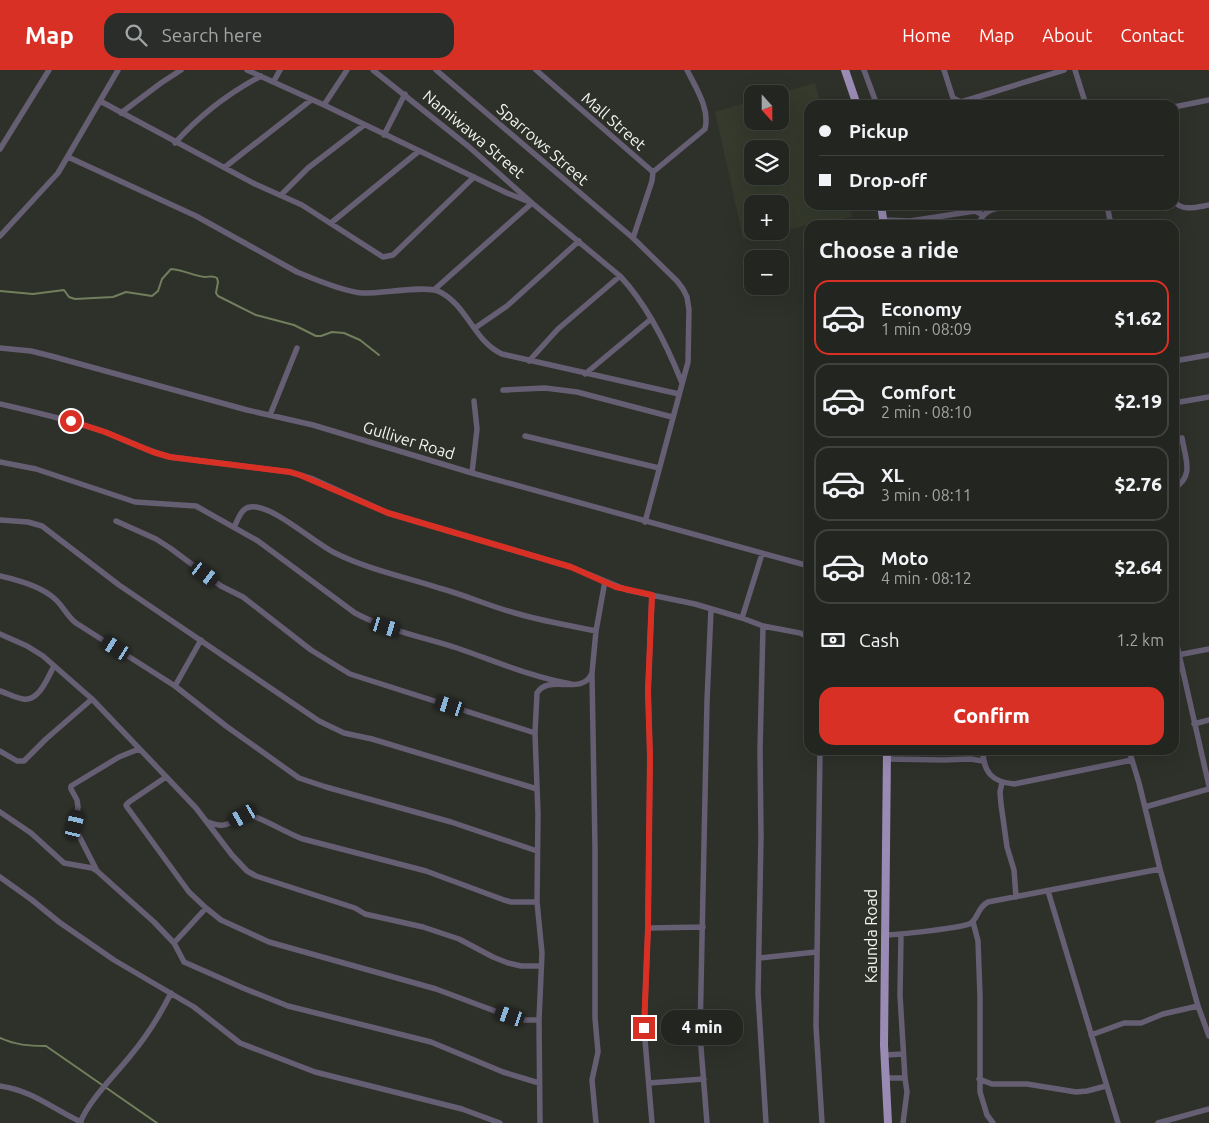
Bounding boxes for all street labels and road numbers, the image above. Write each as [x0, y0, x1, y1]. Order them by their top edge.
street label: Namiwawa Street [420, 86, 529, 182]
street label: Mall Street [578, 88, 650, 154]
street label: Sparrows Street [494, 99, 593, 189]
street label: Gulliver Road [361, 417, 457, 463]
street label: Kaunda Road [862, 889, 880, 983]

